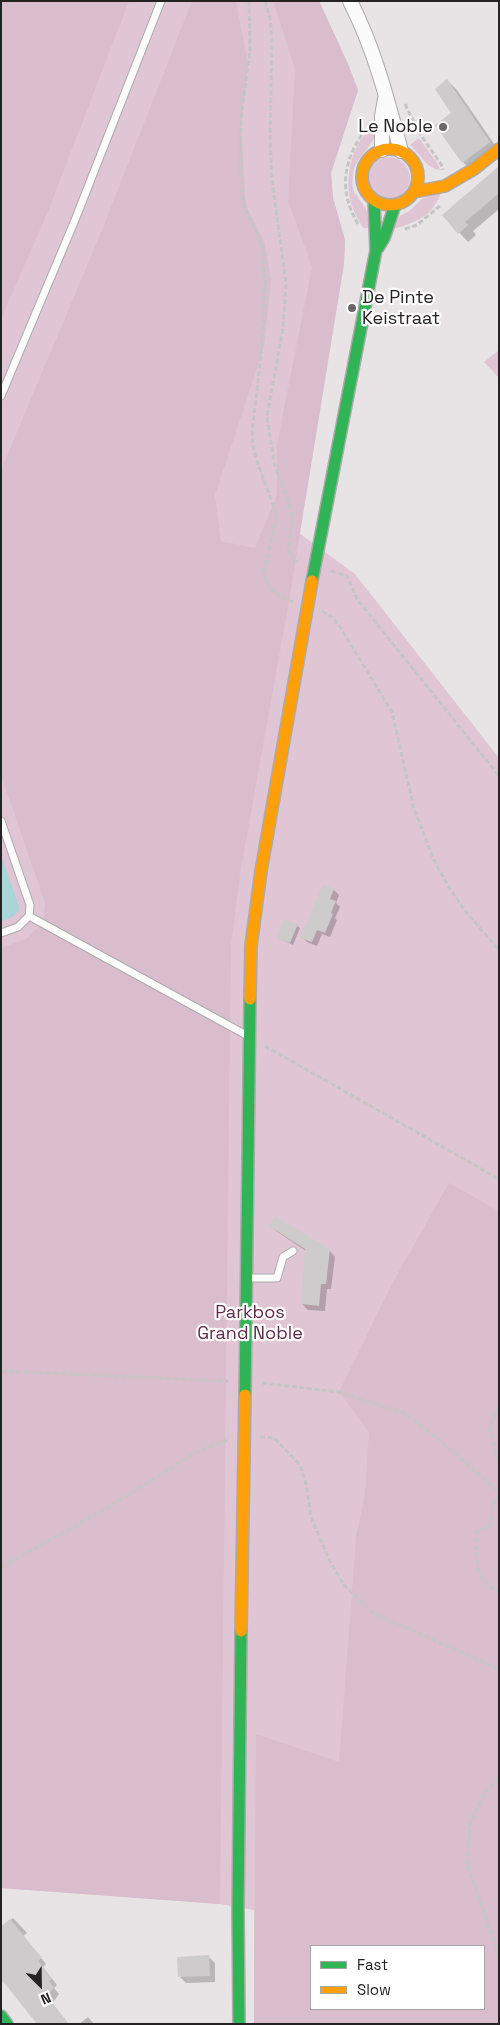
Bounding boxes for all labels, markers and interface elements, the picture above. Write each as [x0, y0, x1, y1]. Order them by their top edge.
place label: Le Noble [358, 116, 433, 138]
marker: Le Noble [437, 121, 449, 133]
place label: De Pinte Keistraat [362, 287, 440, 330]
marker: De Pinte Keistraat [346, 302, 358, 314]
park label: Parkbos Grand Noble [197, 1302, 303, 1345]
legend [310, 1945, 485, 2010]
text: Fast [357, 1955, 388, 1974]
north arrow [15, 1960, 65, 2010]
text: Slow [357, 1980, 391, 1999]
text: N [38, 1989, 54, 2009]

